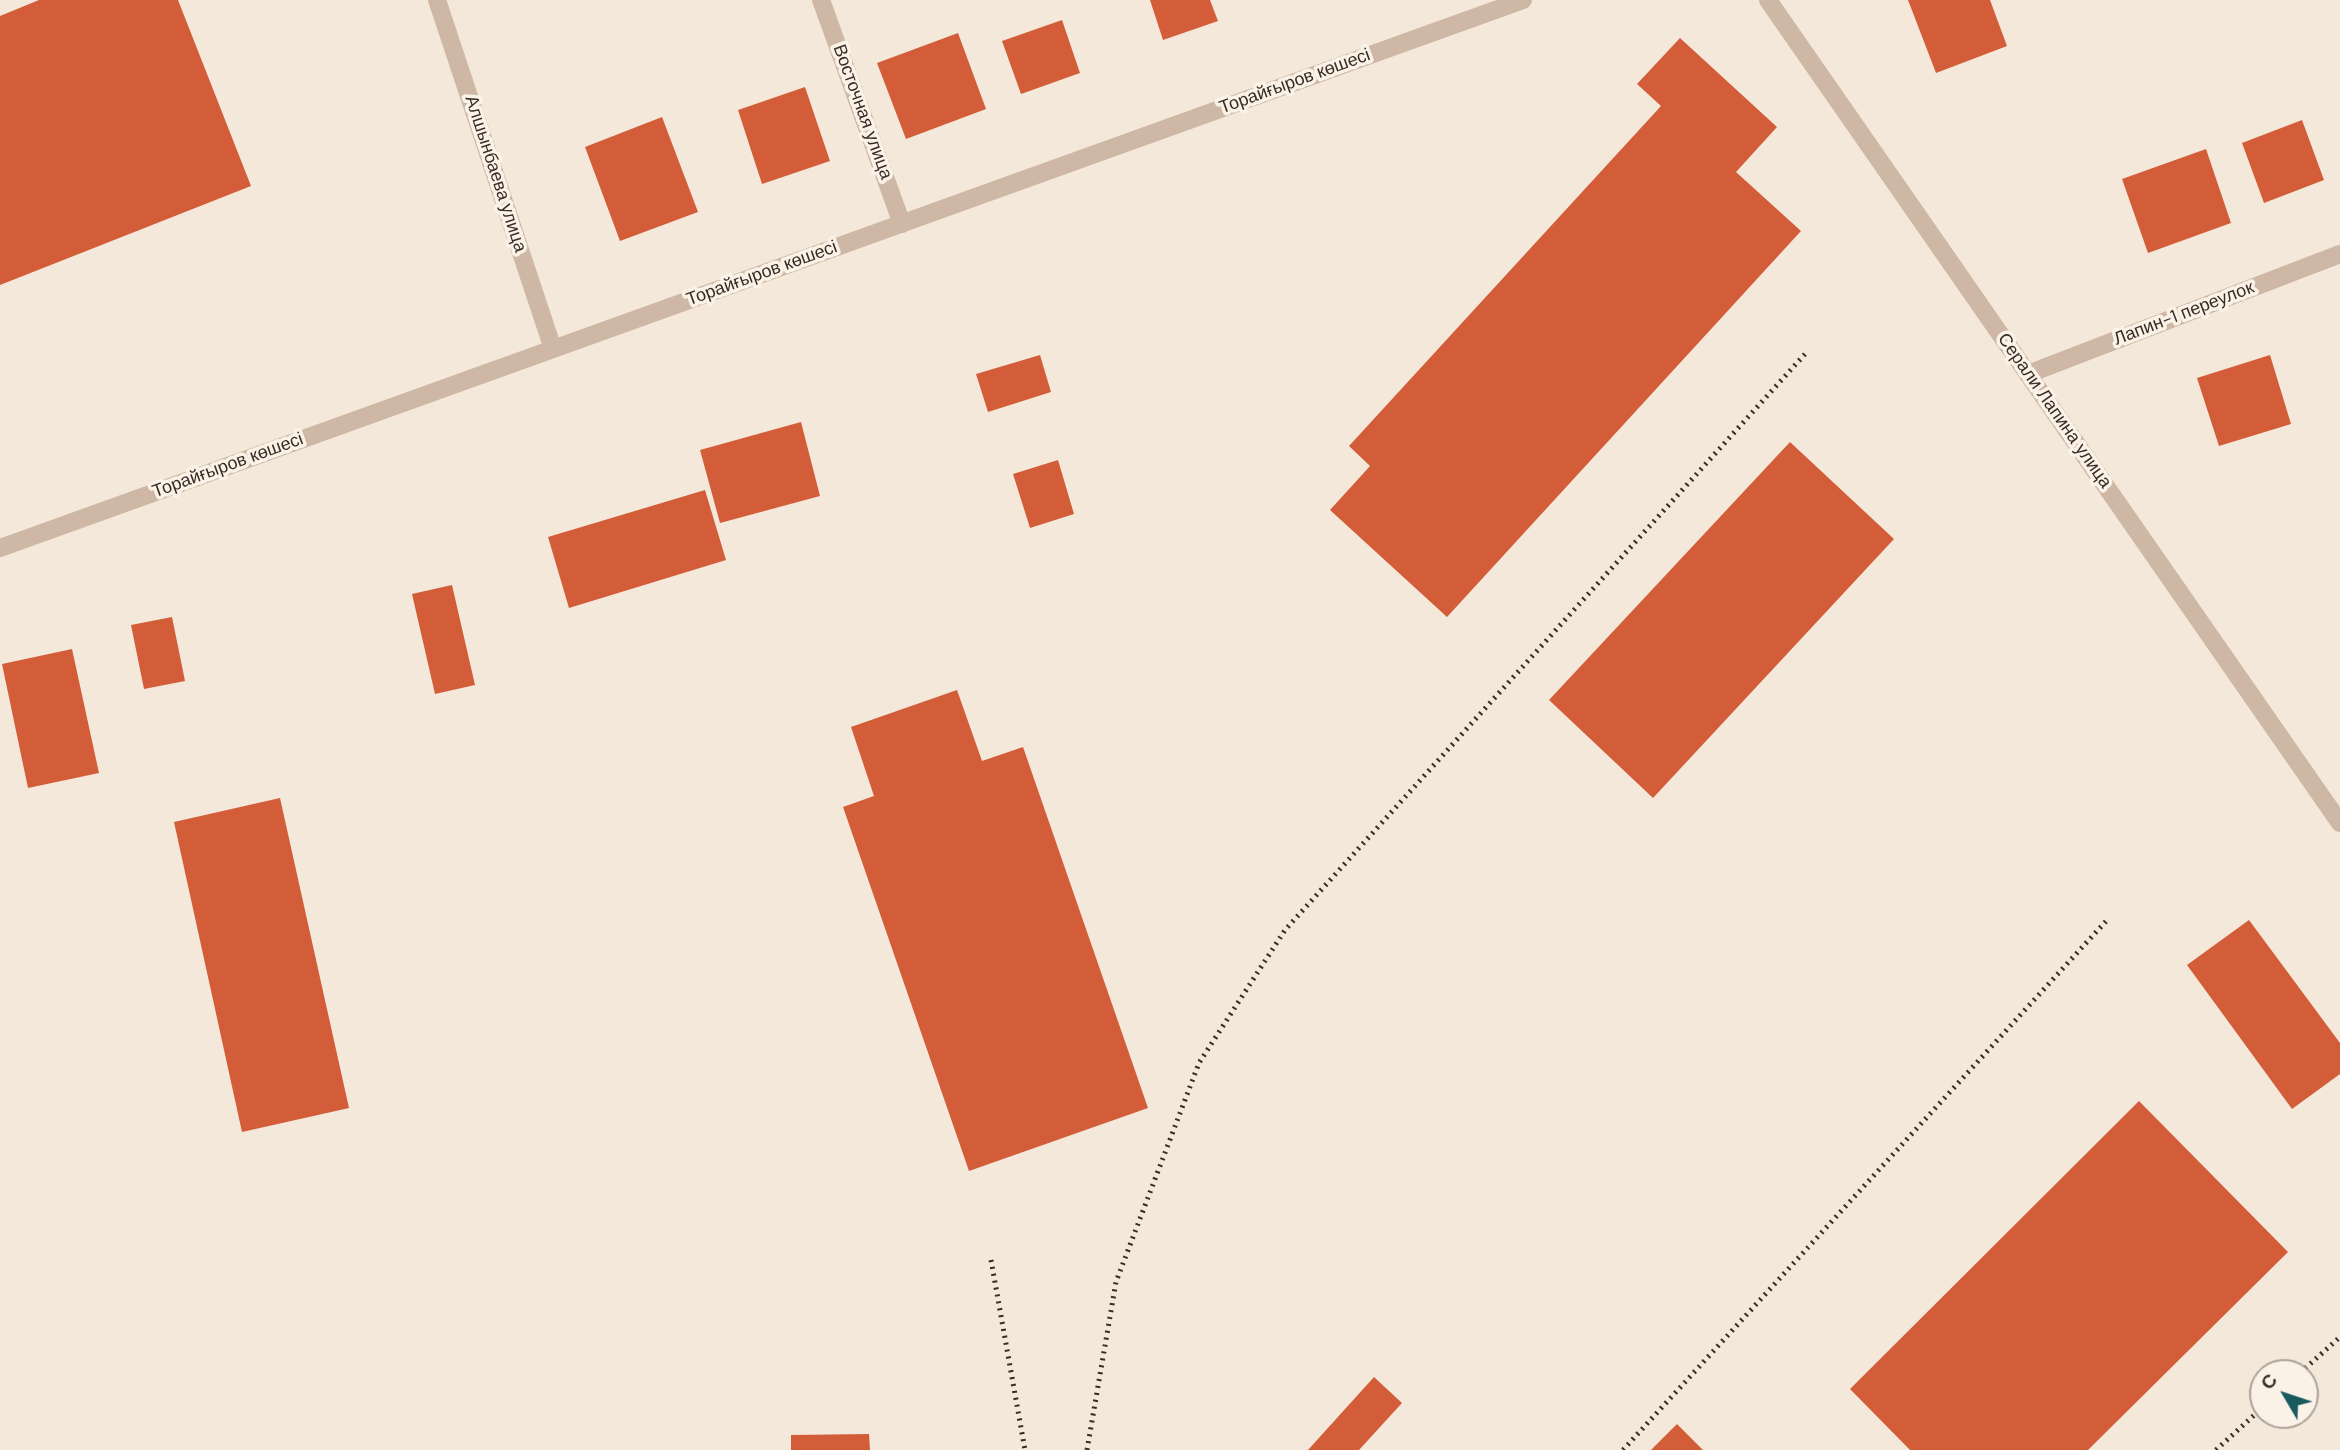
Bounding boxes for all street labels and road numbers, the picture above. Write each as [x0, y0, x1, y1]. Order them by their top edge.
street label: Восточная улица [828, 42, 896, 182]
street label: Торайғыров көшесі [1217, 45, 1373, 119]
street label: Алшынбаева улица [459, 93, 531, 255]
street label: Торайғыров көшесі [684, 237, 840, 311]
street label: Лапин-1 переулок [2111, 277, 2257, 351]
street label: Серали Лапина улица [1992, 329, 2116, 493]
street label: Торайғыров көшесі [150, 429, 306, 503]

